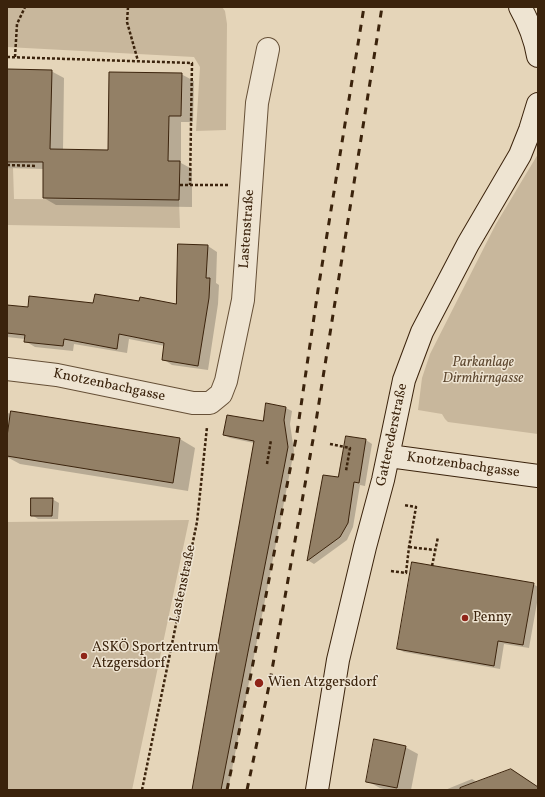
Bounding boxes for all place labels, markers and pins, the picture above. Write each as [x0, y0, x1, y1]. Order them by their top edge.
place label: Penny [473, 610, 511, 626]
marker: Penny [460, 613, 470, 623]
place label: ASKÖ Sportzentrum Atzgersdorf [92, 640, 219, 672]
marker: ASKÖ Sportzentrum Atzgersdorf [79, 651, 89, 661]
place label: Wien Atzgersdorf [268, 675, 377, 691]
marker: Wien Atzgersdorf [253, 677, 265, 689]

